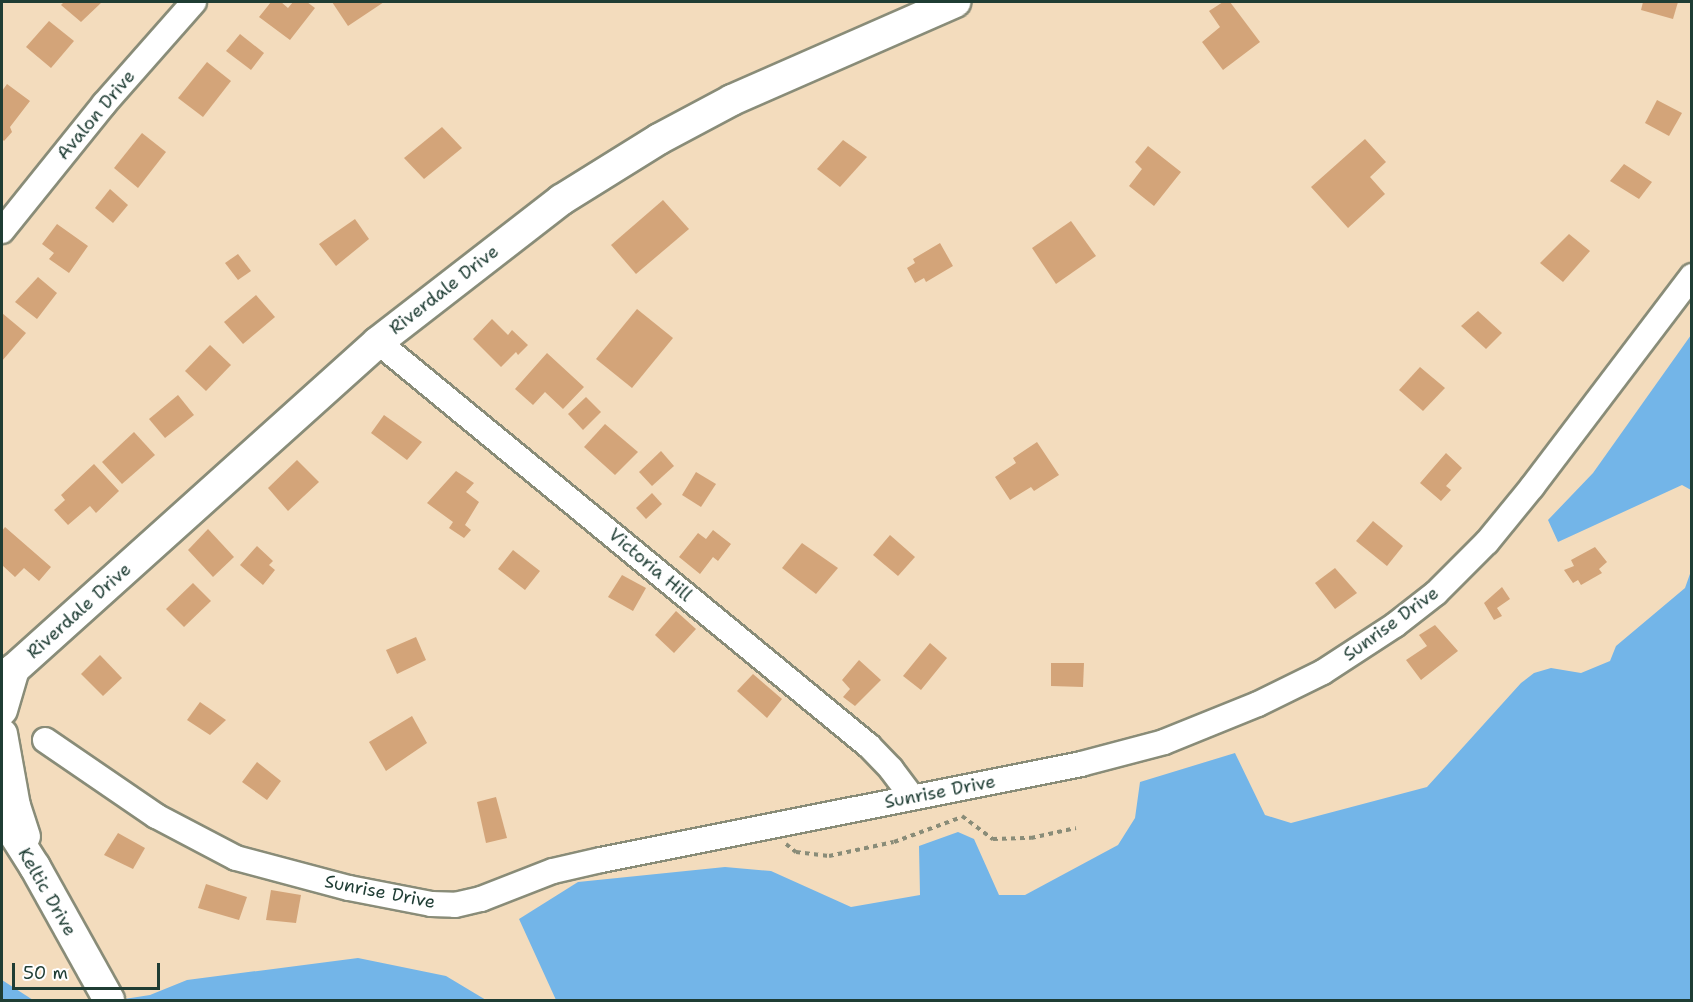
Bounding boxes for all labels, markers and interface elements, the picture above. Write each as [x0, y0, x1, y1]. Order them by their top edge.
street label: Avalon Drive [52, 66, 140, 164]
street label: Riverdale Drive [385, 241, 503, 339]
street label: Victoria Hill [604, 524, 696, 606]
street label: Riverdale Drive [23, 559, 135, 663]
street label: Sunrise Drive [1339, 582, 1443, 666]
street label: Sunrise Drive [883, 771, 997, 813]
street label: Keltic Drive [13, 844, 81, 940]
street label: Sunrise Drive [323, 871, 437, 913]
scale bar [15, 951, 164, 989]
text: 50 m [23, 961, 68, 985]

